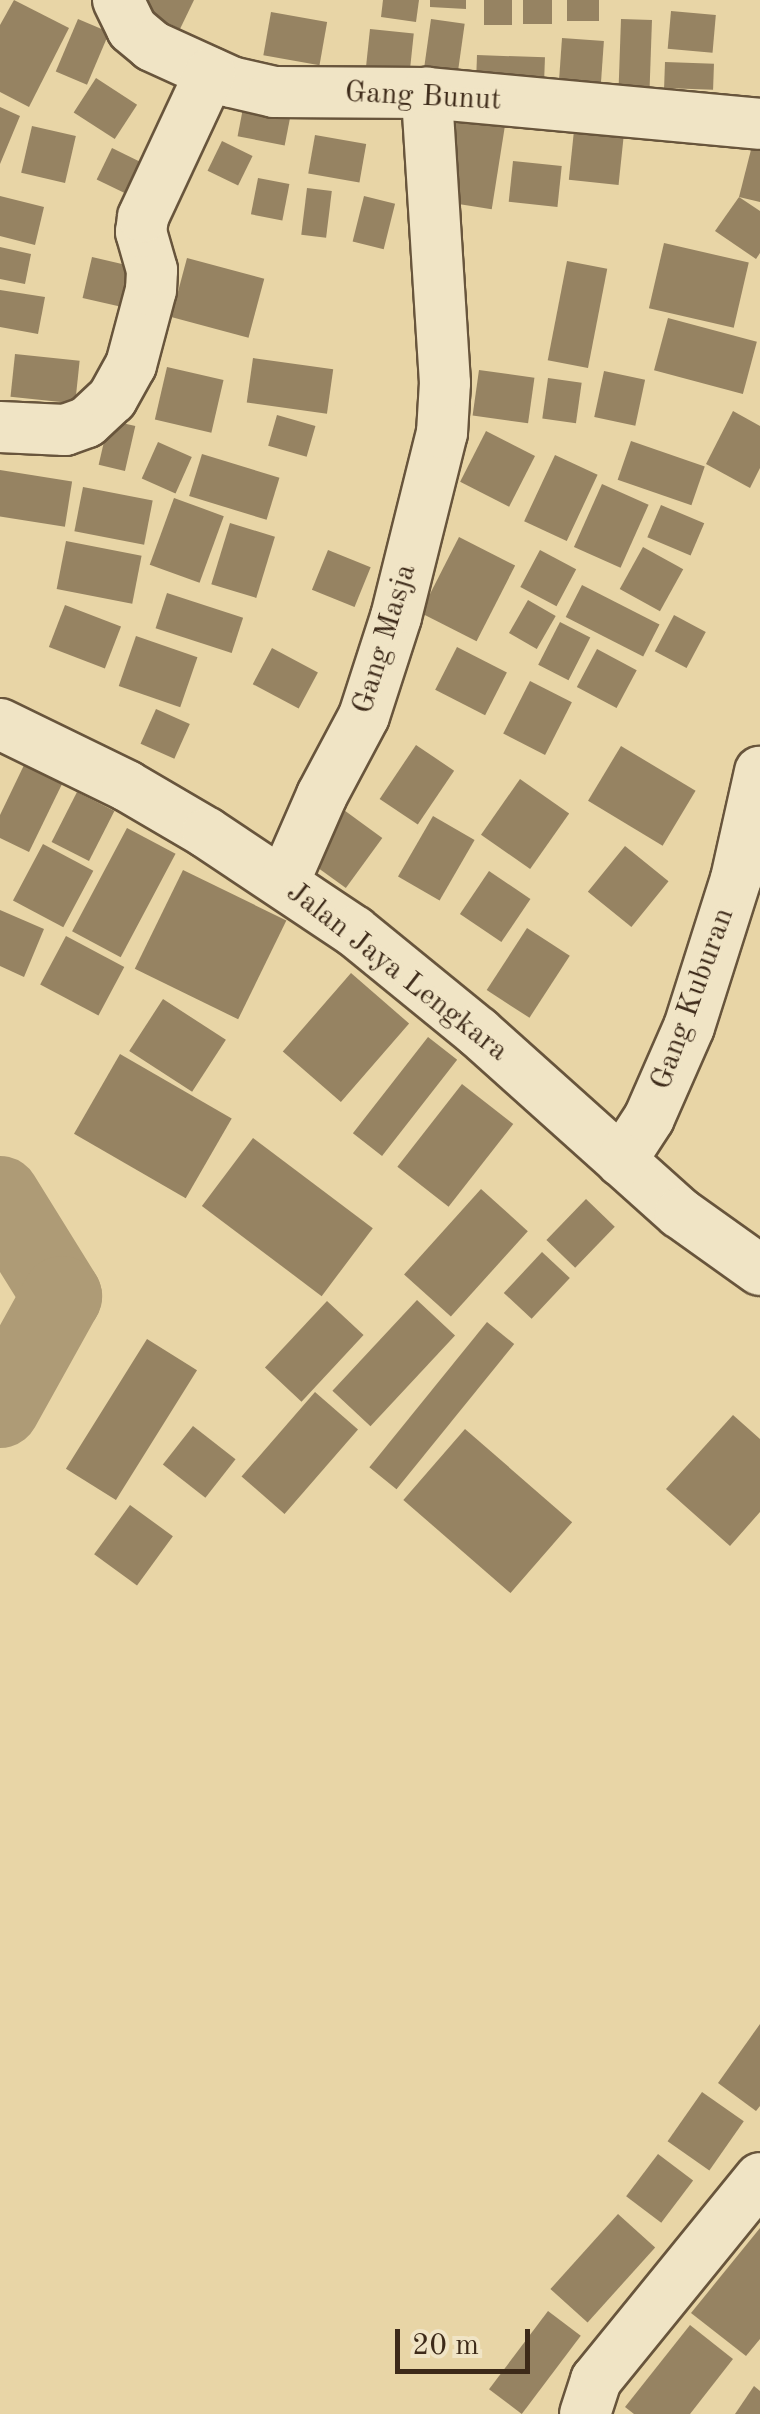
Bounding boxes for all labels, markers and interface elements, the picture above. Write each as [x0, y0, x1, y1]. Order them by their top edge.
street label: Gang Bunut [344, 75, 502, 119]
street label: Gang Masja [345, 560, 425, 718]
street label: Jalan Jaya Lengkara [279, 874, 515, 1070]
street label: Gang Kuburan [643, 903, 743, 1095]
scale bar [400, 2309, 535, 2371]
text: 20 m [412, 2331, 479, 2361]

